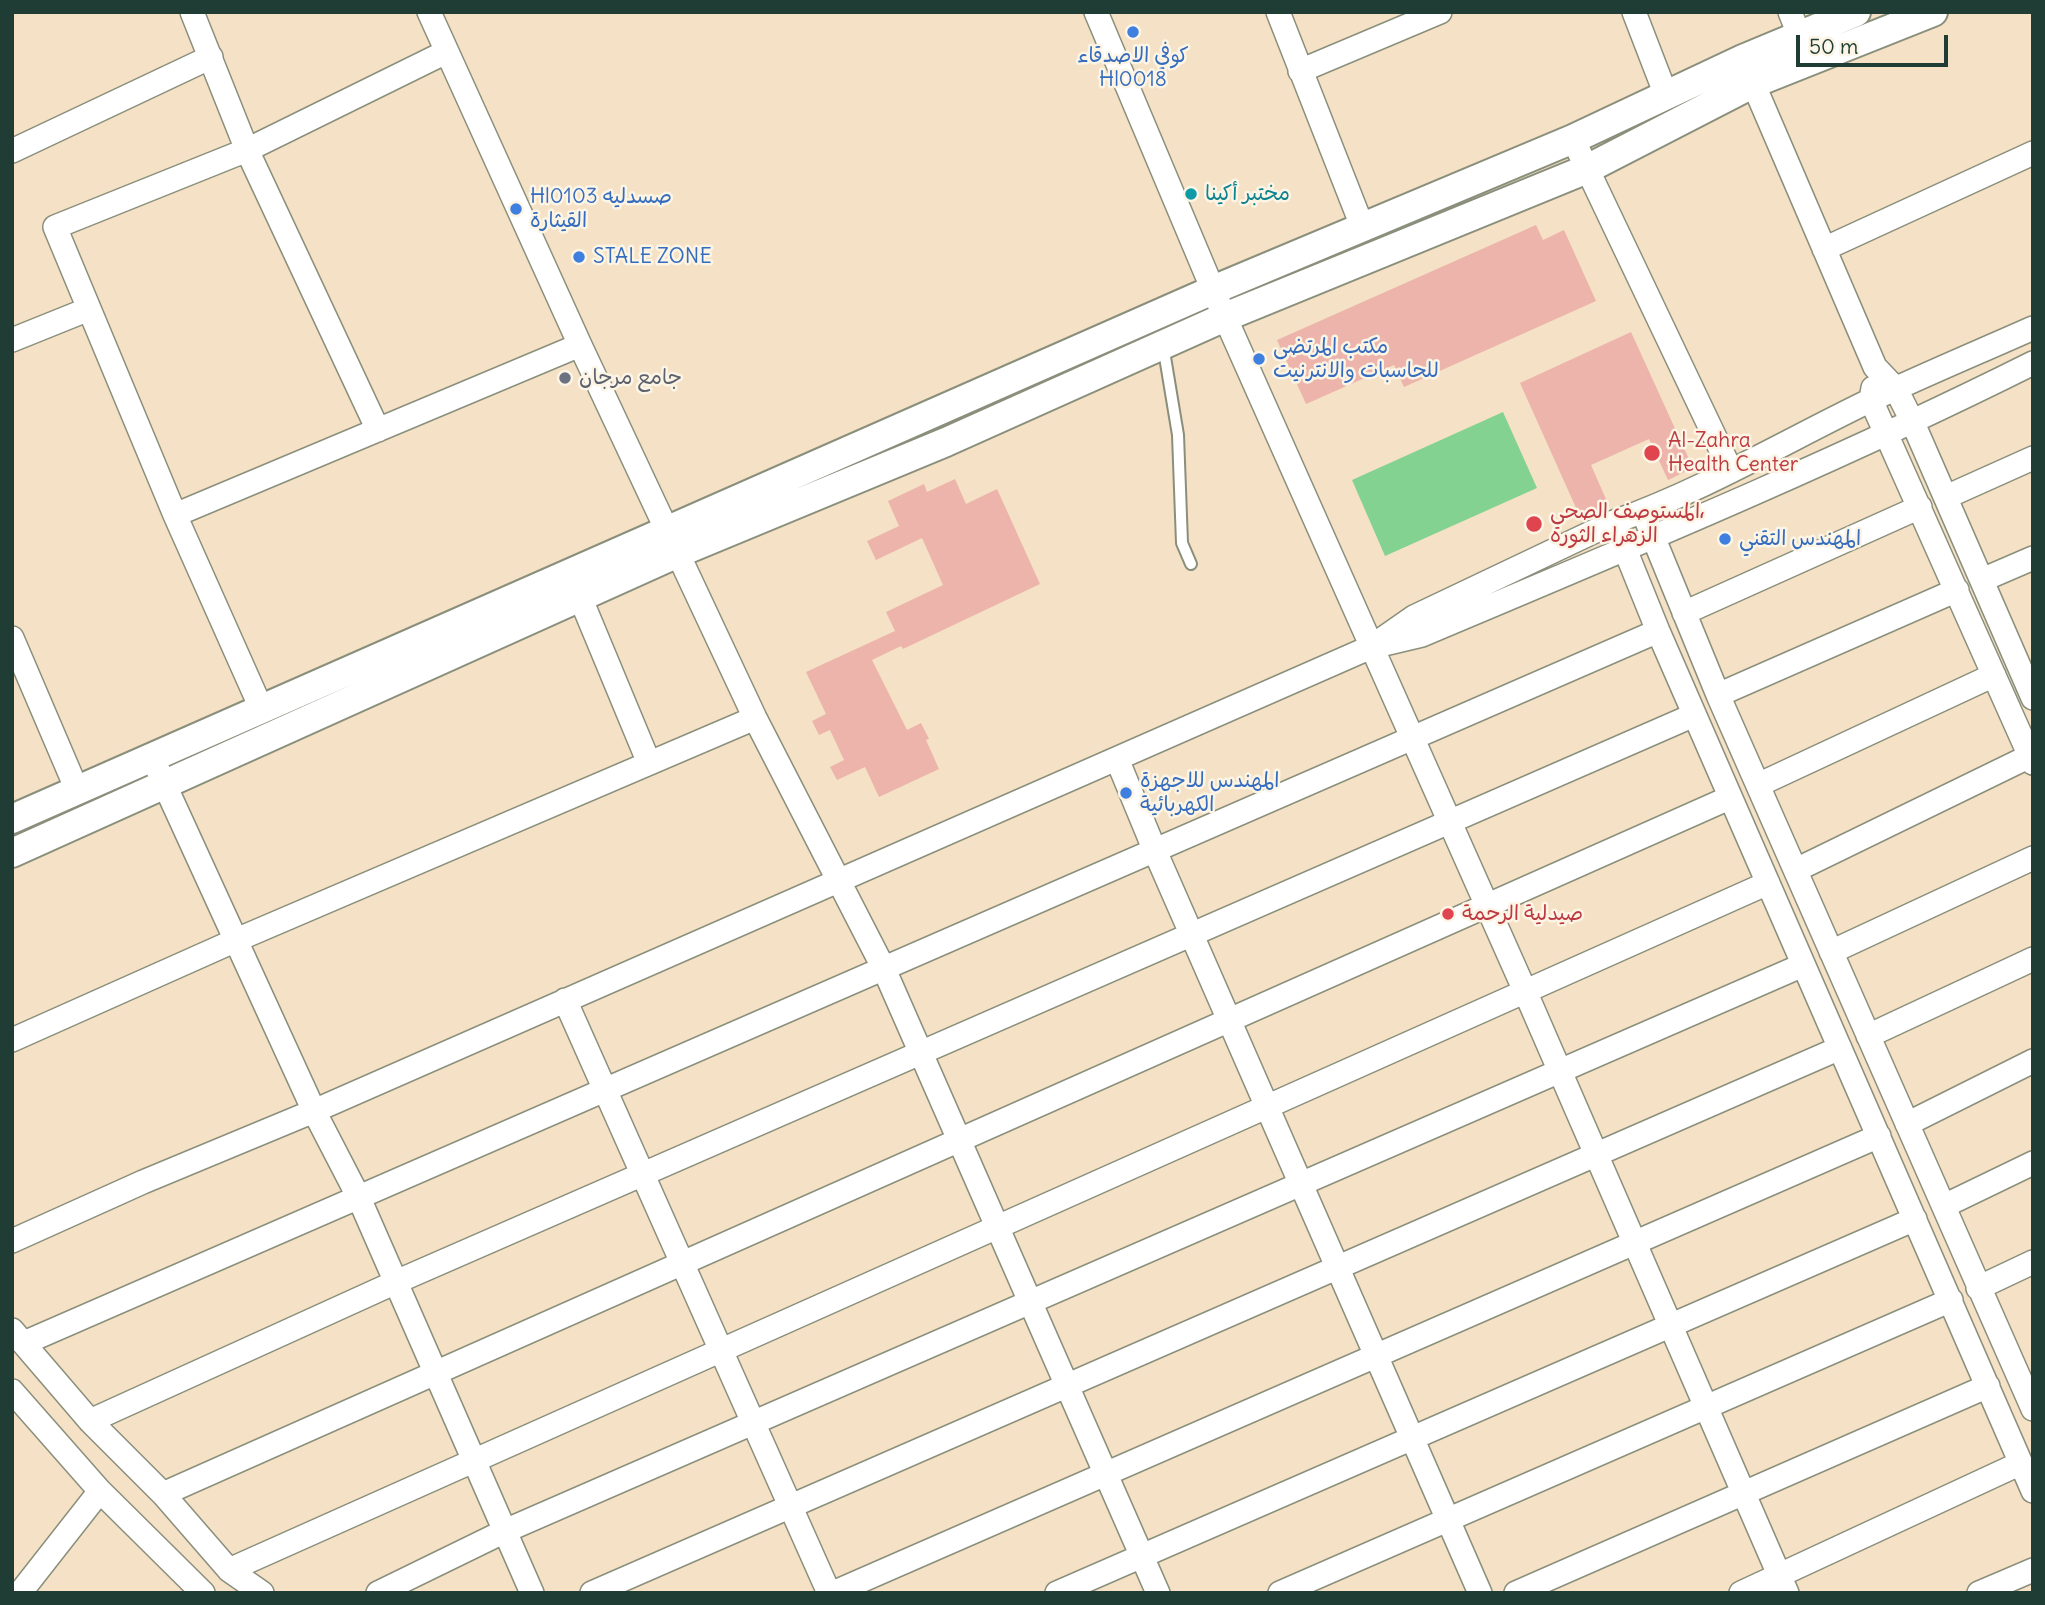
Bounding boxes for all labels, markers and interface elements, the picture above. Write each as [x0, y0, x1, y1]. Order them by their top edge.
scale bar [1800, 21, 1952, 65]
marker: كوفي الاصدقاء Hl0018 [1125, 24, 1141, 40]
text: 50 m [1809, 33, 1858, 60]
place label: كوفي الاصدقاء Hl0018 [1077, 43, 1189, 93]
place label: مختبر أكينا [1205, 181, 1290, 207]
place label: Hl0103 صسدليه القيثارة [530, 184, 672, 234]
marker: مختبر أكينا [1183, 186, 1199, 202]
marker: Hl0103 صسدليه القيثارة [508, 201, 524, 217]
place label: STALE ZONE [593, 244, 712, 270]
marker: STALE ZONE [571, 249, 587, 265]
place label: مكتب المرتضى للحاسبات والانترنيت [1273, 334, 1439, 384]
marker: مكتب المرتضى للحاسبات والانترنيت [1251, 351, 1267, 367]
place label: جامع مرجان [579, 365, 682, 391]
marker: جامع مرجان [557, 370, 573, 386]
place label: Al-Zahra Health Center [1668, 428, 1798, 478]
marker: Al-Zahra Health Center [1642, 443, 1662, 463]
place label: المستوصف الصحي، الزهراء الثوره [1550, 499, 1705, 549]
marker: المستوصف الصحي، الزهراء الثوره [1524, 514, 1544, 534]
place label: المهندس التقني [1739, 526, 1861, 552]
marker: المهندس التقني [1717, 531, 1733, 547]
place label: المهندس للاجهزة الكهربائية [1140, 768, 1279, 818]
marker: المهندس للاجهزة الكهربائية [1118, 785, 1134, 801]
place label: صيدلية الرحمة [1462, 901, 1583, 927]
marker: صيدلية الرحمة [1440, 906, 1456, 922]

